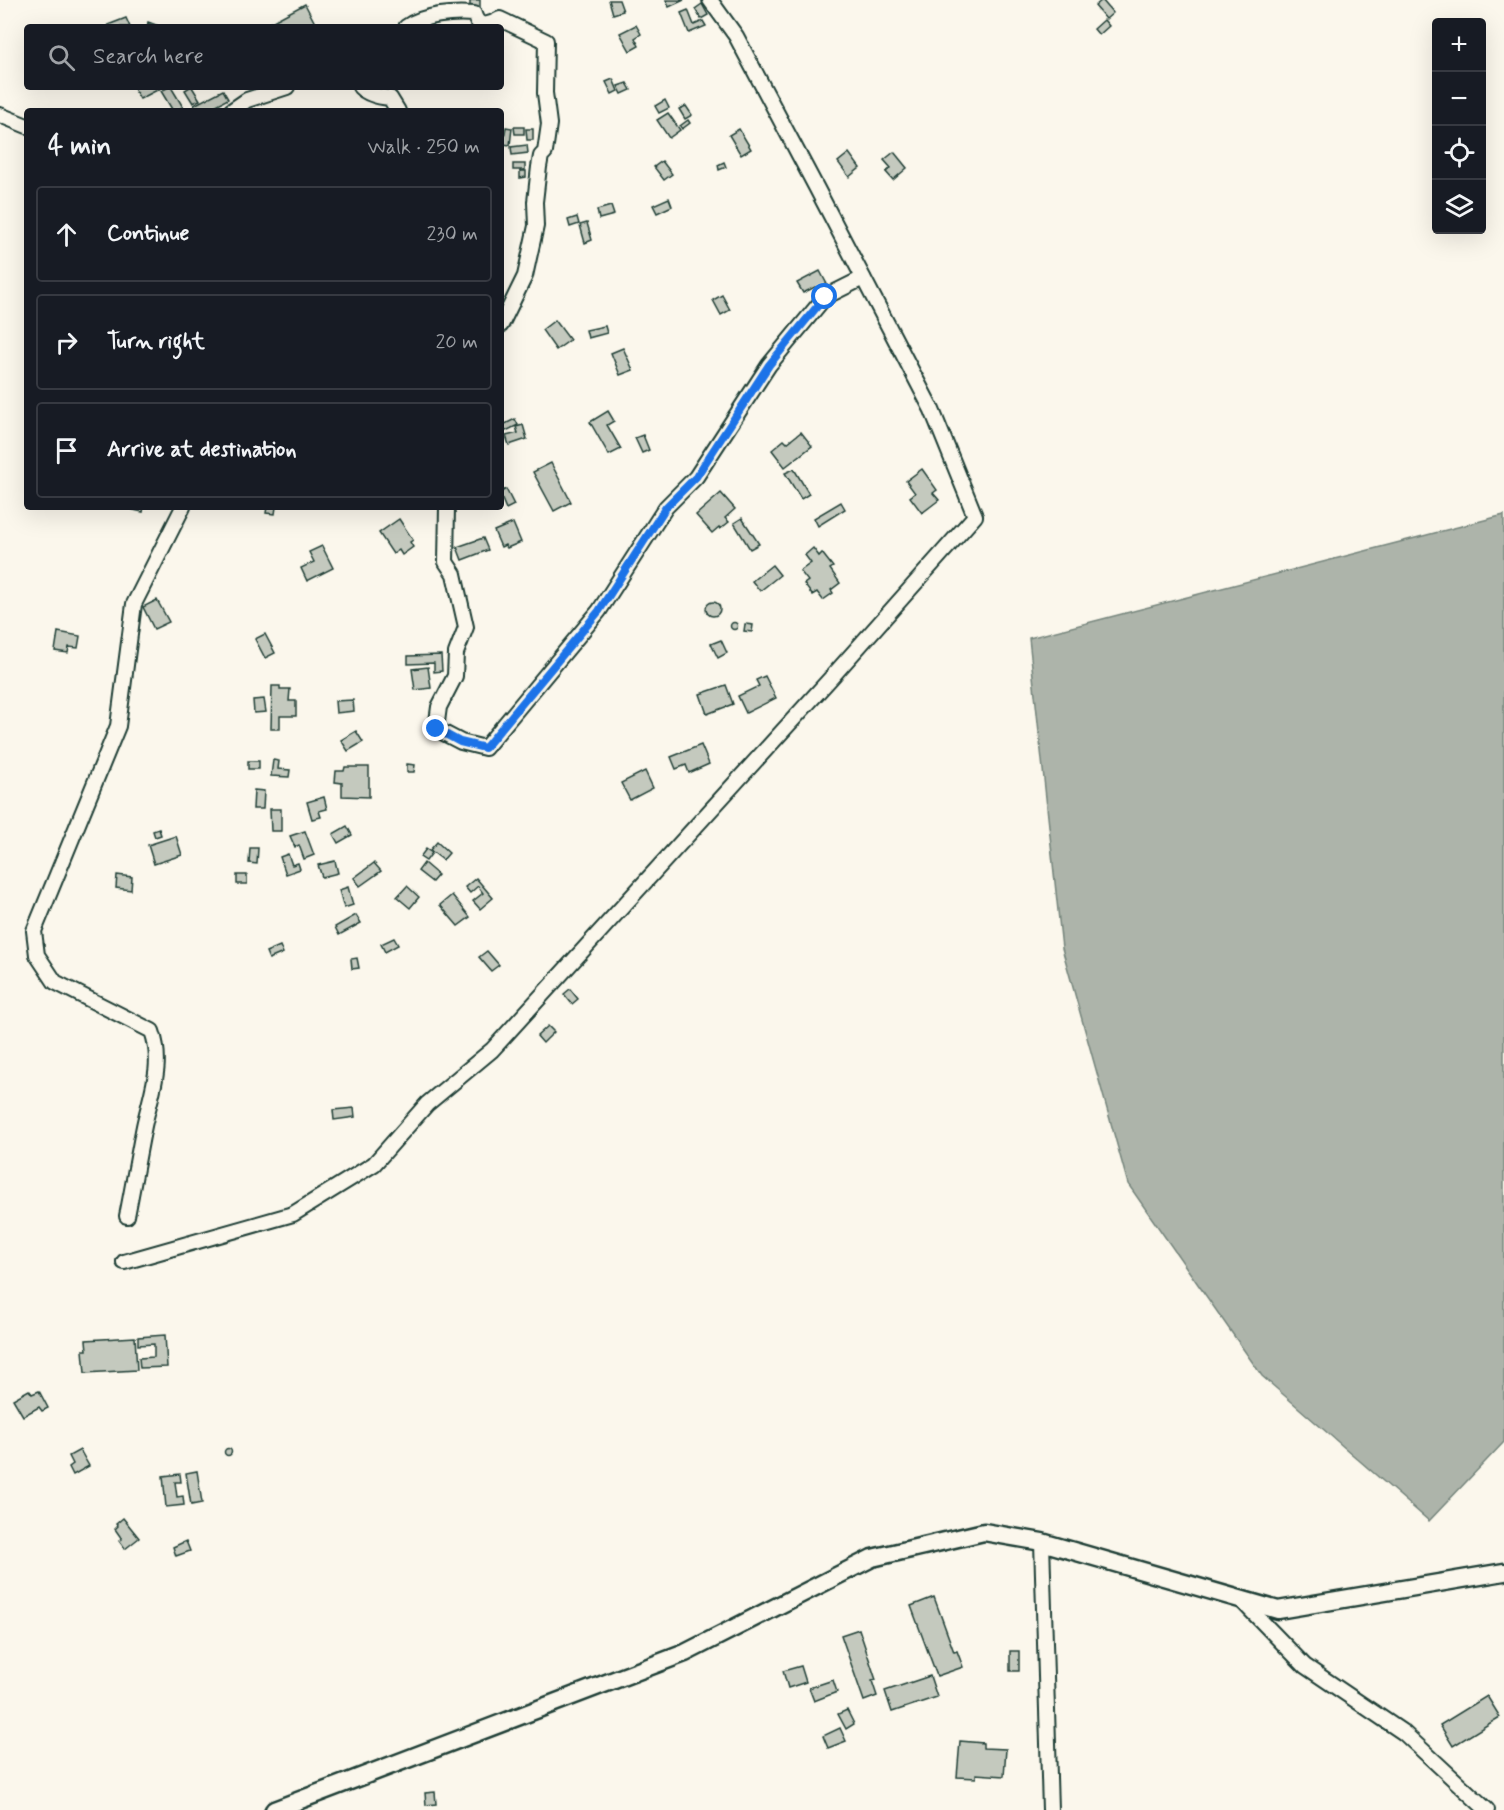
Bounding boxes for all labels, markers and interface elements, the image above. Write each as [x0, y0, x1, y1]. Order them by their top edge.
map controls [1432, 18, 1486, 234]
button: + [1432, 18, 1486, 72]
search box [24, 24, 504, 90]
icon: search [45, 41, 78, 74]
text: Search here [93, 43, 204, 71]
button: − [1432, 72, 1486, 126]
button: locate [1432, 126, 1486, 180]
text: 4 min [48, 130, 111, 164]
text: Walk · 250 m [368, 134, 480, 161]
button: layers [1432, 180, 1486, 234]
icon: ahead [50, 218, 83, 251]
text: Continue [107, 220, 189, 248]
text: 230 m [426, 221, 478, 248]
route start [811, 283, 837, 309]
icon: right [50, 326, 83, 359]
text: Turn right [107, 328, 205, 356]
text: 20 m [435, 329, 478, 356]
icon: arrive [50, 434, 83, 467]
text: Arrive at destination [107, 436, 297, 464]
route end [422, 715, 448, 741]

